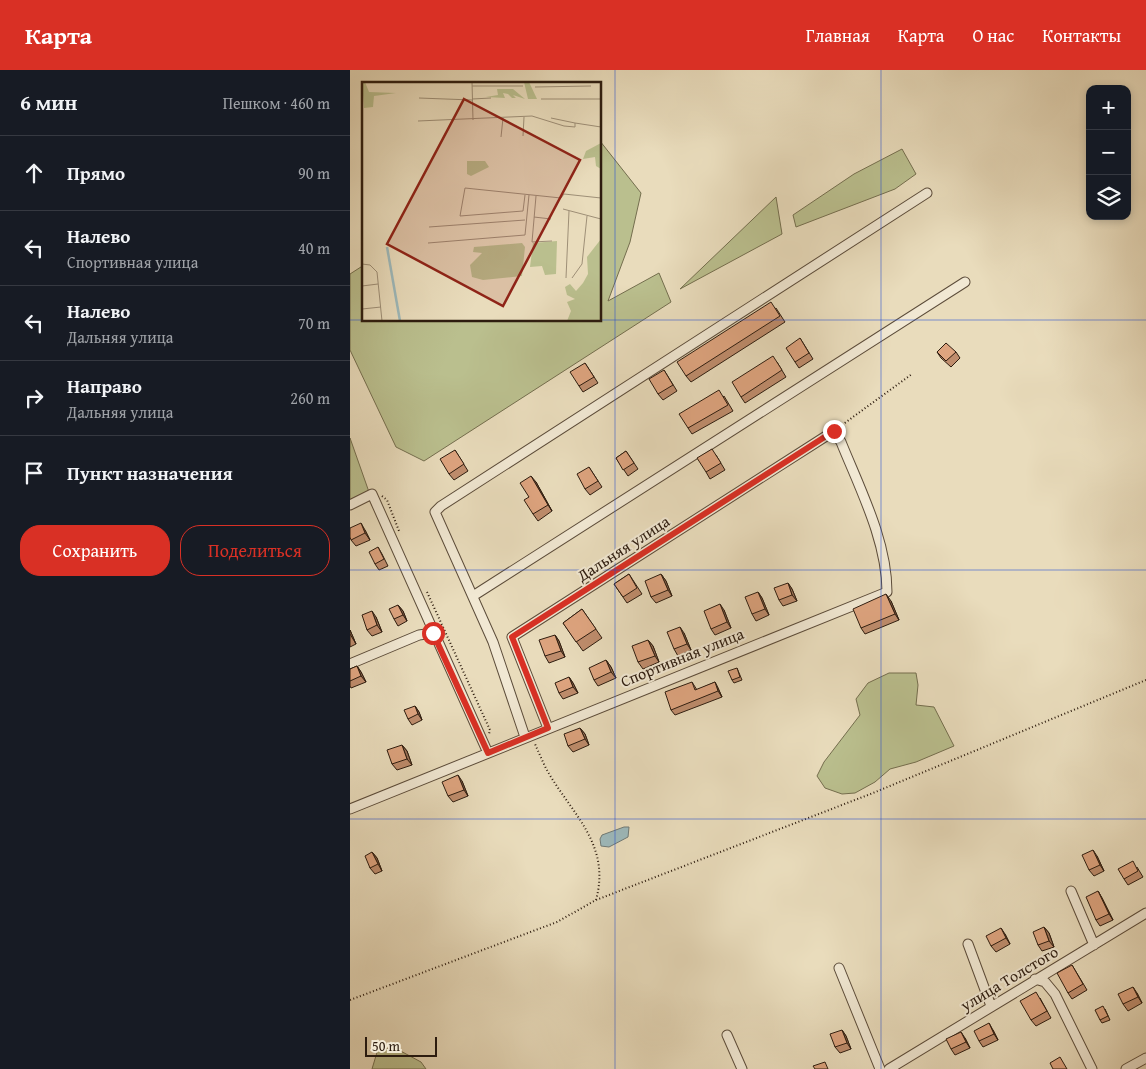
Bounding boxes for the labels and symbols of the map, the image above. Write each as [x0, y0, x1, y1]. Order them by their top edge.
inset map [362, 82, 601, 321]
route end [823, 420, 846, 443]
street label: Дальняя улица [571, 509, 674, 588]
street label: Спортивная улица [617, 621, 748, 693]
route start [422, 622, 445, 645]
street label: улица Толстого [955, 939, 1063, 1017]
scale bar [365, 1034, 438, 1057]

